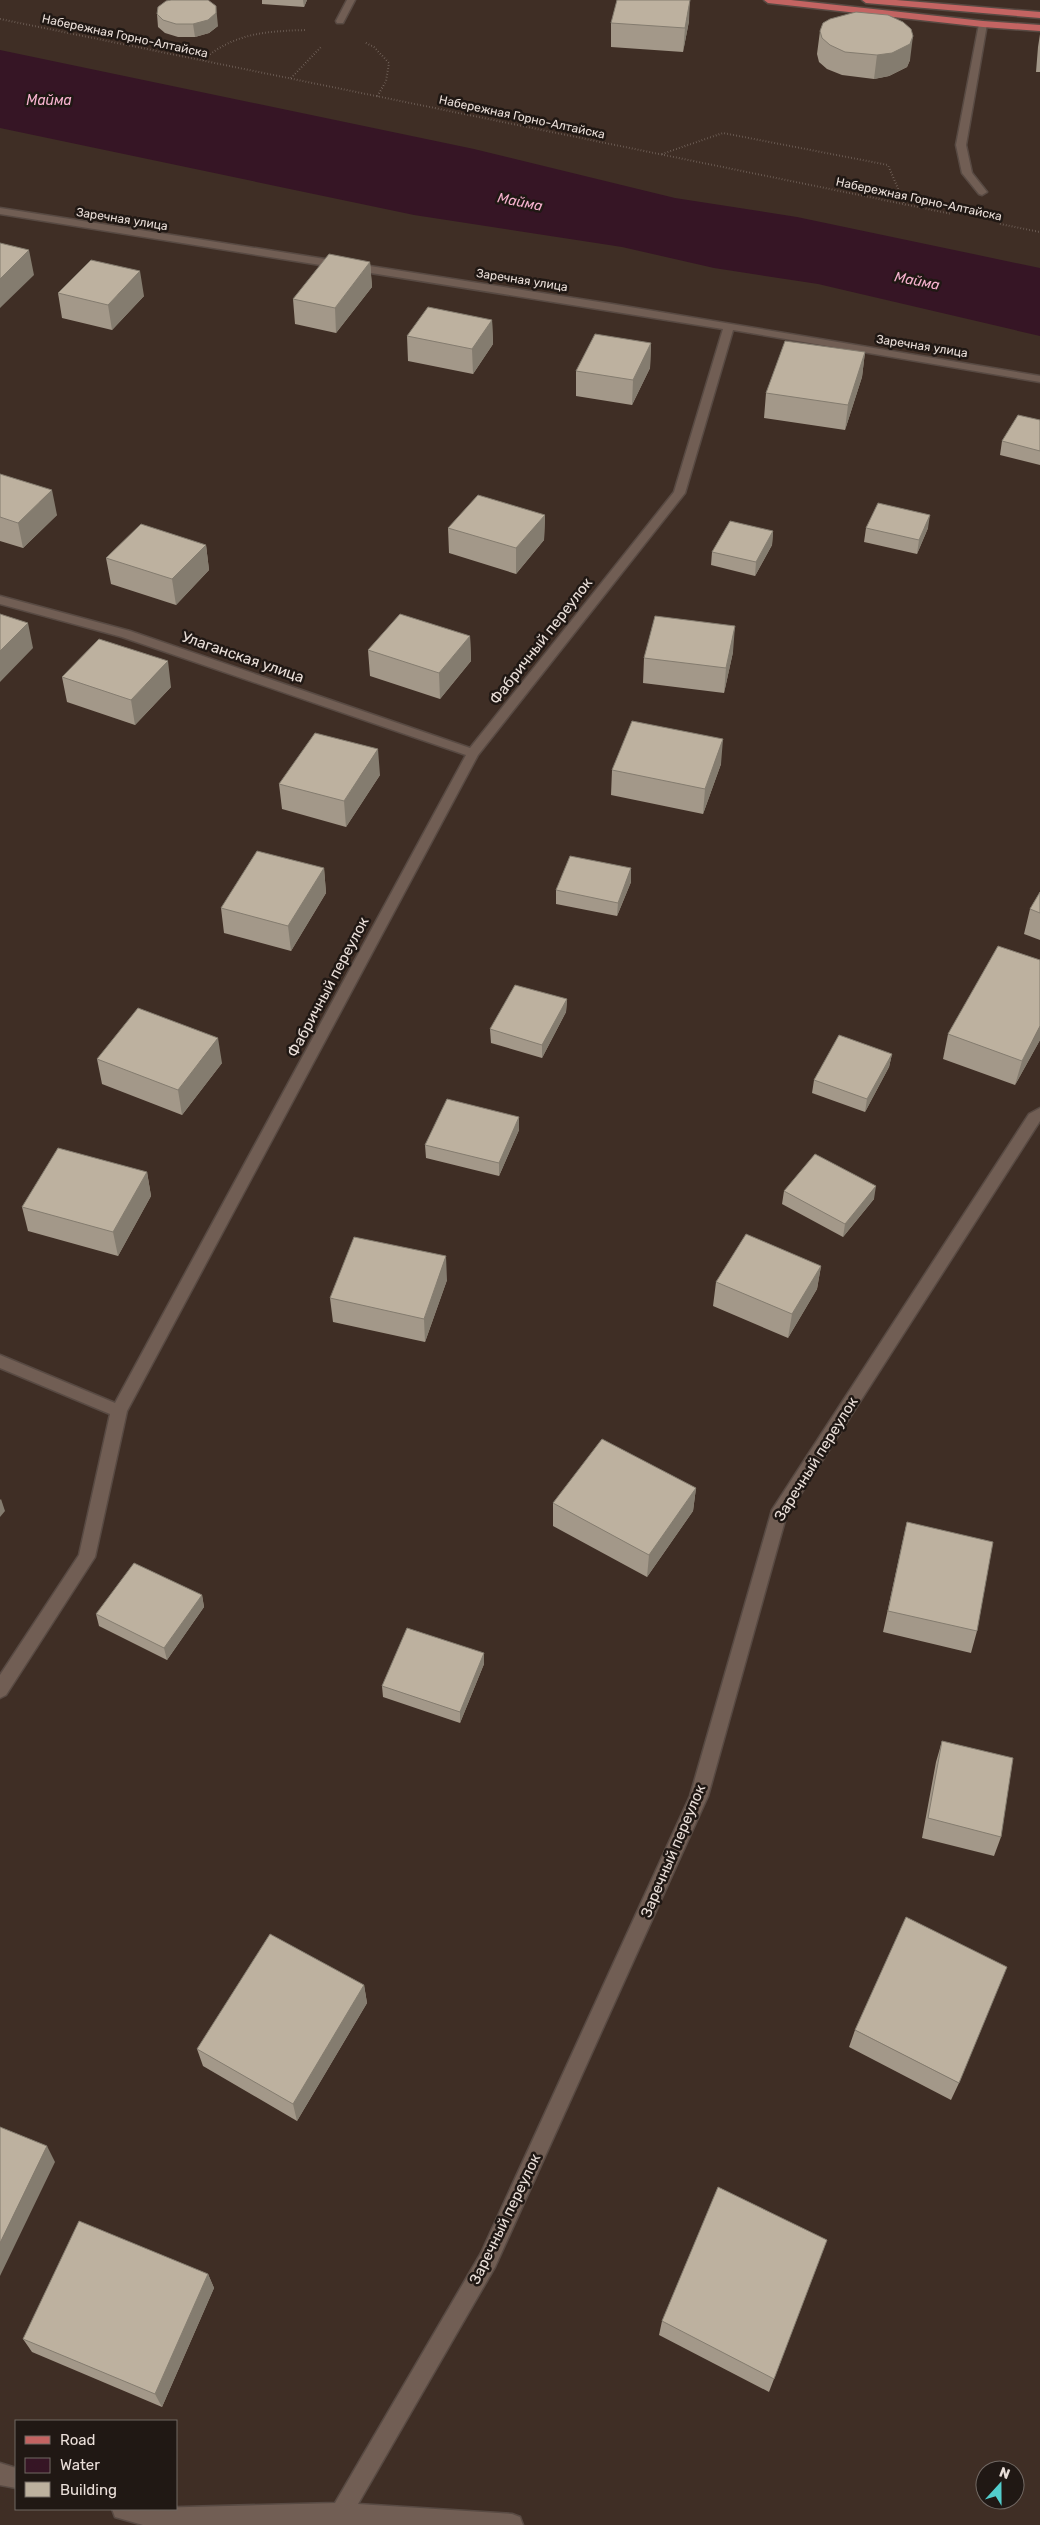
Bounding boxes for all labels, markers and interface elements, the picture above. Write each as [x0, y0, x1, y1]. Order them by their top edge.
street label: Набережная Горно-Алтайска [41, 12, 209, 60]
water label: Майма [26, 92, 72, 109]
street label: Набережная Горно-Алтайска [438, 93, 606, 141]
street label: Набережная Горно-Алтайска [835, 175, 1003, 223]
water label: Майма [496, 189, 544, 215]
street label: Заречная улица [75, 205, 169, 233]
street label: Заречная улица [475, 266, 569, 294]
water label: Майма [893, 268, 941, 294]
street label: Заречная улица [875, 332, 969, 360]
street label: Фабричный переулок [486, 574, 596, 708]
street label: Улаганская улица [180, 628, 306, 686]
street label: Фабричный переулок [283, 914, 373, 1060]
street label: Заречный переулок [770, 1394, 862, 1524]
street label: Заречный переулок [637, 1782, 709, 1920]
street label: Заречный переулок [466, 2151, 544, 2287]
legend [15, 2420, 178, 2510]
text: Road [60, 2431, 96, 2449]
text: Water [60, 2456, 100, 2474]
north arrow [975, 2460, 1025, 2510]
text: N [997, 2464, 1012, 2483]
text: Building [60, 2481, 117, 2499]

